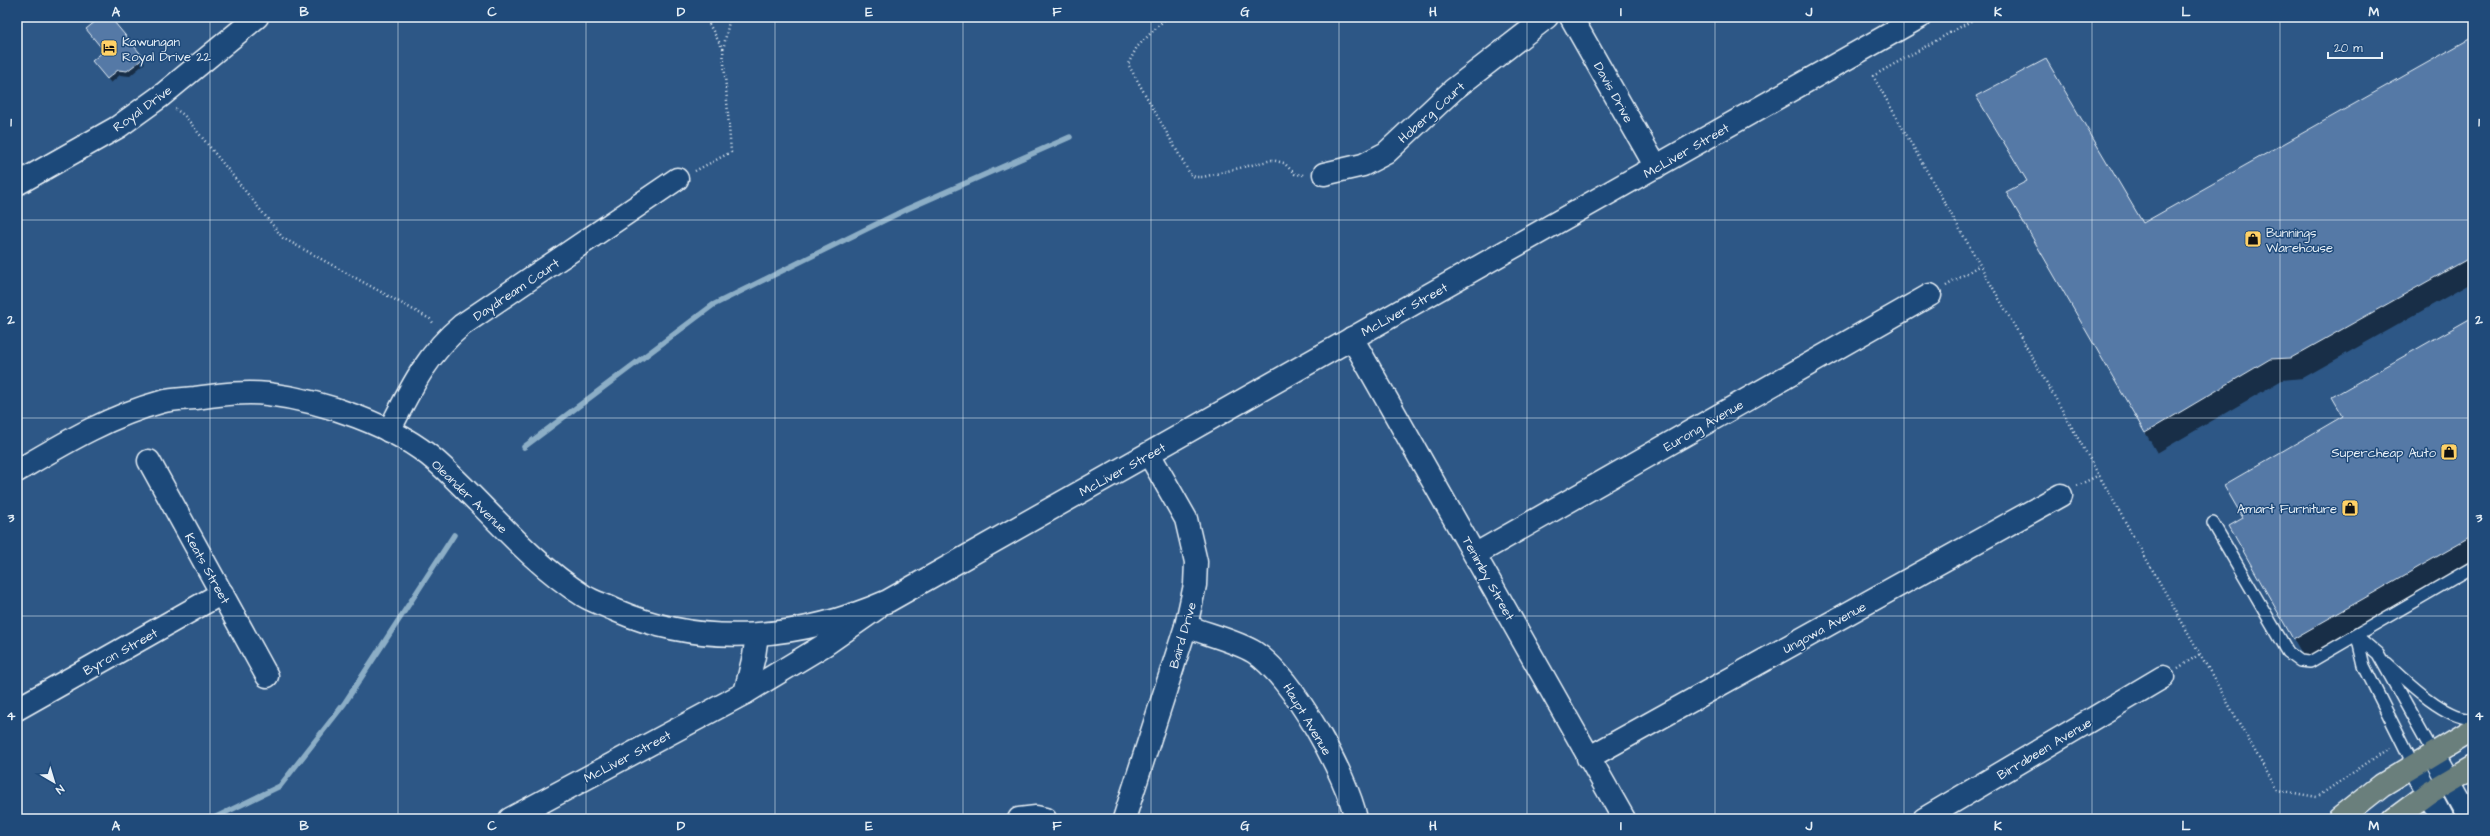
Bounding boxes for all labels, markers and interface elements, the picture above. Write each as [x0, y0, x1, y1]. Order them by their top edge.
text: A [112, 3, 121, 21]
text: B [299, 3, 309, 21]
text: C [487, 3, 497, 21]
text: D [677, 3, 686, 21]
text: E [865, 3, 873, 21]
text: F [1052, 3, 1062, 21]
text: G [1240, 3, 1250, 21]
text: H [1429, 3, 1437, 21]
text: I [1620, 3, 1622, 21]
text: J [1805, 3, 1813, 21]
text: K [1994, 3, 2002, 21]
text: L [2181, 3, 2191, 21]
text: M [2369, 3, 2380, 21]
place label: Kawungan Royal Drive 22 [122, 33, 212, 67]
scale bar [2328, 34, 2382, 60]
hotel icon: Kawungan Royal Drive 22 [99, 38, 119, 58]
text: 20 m [2334, 40, 2363, 57]
street label: Davis Drive [1589, 59, 1637, 126]
street label: Hoberg Court [1394, 77, 1470, 148]
street label: Royal Drive [109, 81, 176, 137]
text: 1 [10, 113, 12, 131]
text: 1 [2478, 113, 2480, 131]
street label: McLiver Street [1640, 119, 1733, 183]
place label: Bunnings Warehouse [2266, 224, 2333, 257]
shop icon: Bunnings Warehouse [2243, 229, 2263, 249]
street label: Daydream Court [470, 254, 564, 326]
street label: McLiver Street [1358, 278, 1452, 341]
text: 2 [6, 311, 15, 329]
text: 2 [2474, 311, 2483, 329]
street label: Eurong Avenue [1660, 396, 1747, 457]
street label: McLiver Street [1076, 438, 1170, 501]
shop icon: Supercheap Auto [2439, 442, 2459, 462]
place label: Supercheap Auto [2331, 444, 2437, 462]
street label: Oleander Avenue [427, 456, 511, 538]
shop icon: Amart Furniture [2340, 498, 2360, 518]
place label: Amart Furniture [2237, 500, 2337, 518]
text: 3 [7, 509, 15, 527]
text: 3 [2475, 509, 2483, 527]
street label: Keats Street [180, 530, 234, 608]
street label: Tenimby Street [1457, 533, 1519, 625]
street label: Ungowa Avenue [1780, 598, 1870, 659]
street label: Baird Drive [1165, 600, 1201, 671]
street label: Byron Street [80, 624, 162, 681]
street label: Haupt Avenue [1279, 680, 1336, 759]
text: 4 [7, 707, 16, 725]
text: 4 [2475, 707, 2484, 725]
street label: Birrabeen Avenue [1994, 713, 2095, 784]
street label: McLiver Street [581, 726, 675, 787]
north arrow [34, 762, 74, 802]
text: N [52, 781, 67, 798]
text: A [112, 817, 121, 835]
text: B [299, 817, 309, 835]
text: C [487, 817, 497, 835]
text: D [677, 817, 686, 835]
text: E [865, 817, 873, 835]
text: F [1052, 817, 1062, 835]
text: G [1240, 817, 1250, 835]
text: H [1429, 817, 1437, 835]
text: I [1620, 817, 1622, 835]
text: J [1805, 817, 1813, 835]
text: K [1994, 817, 2002, 835]
text: L [2181, 817, 2191, 835]
text: M [2369, 817, 2380, 835]

